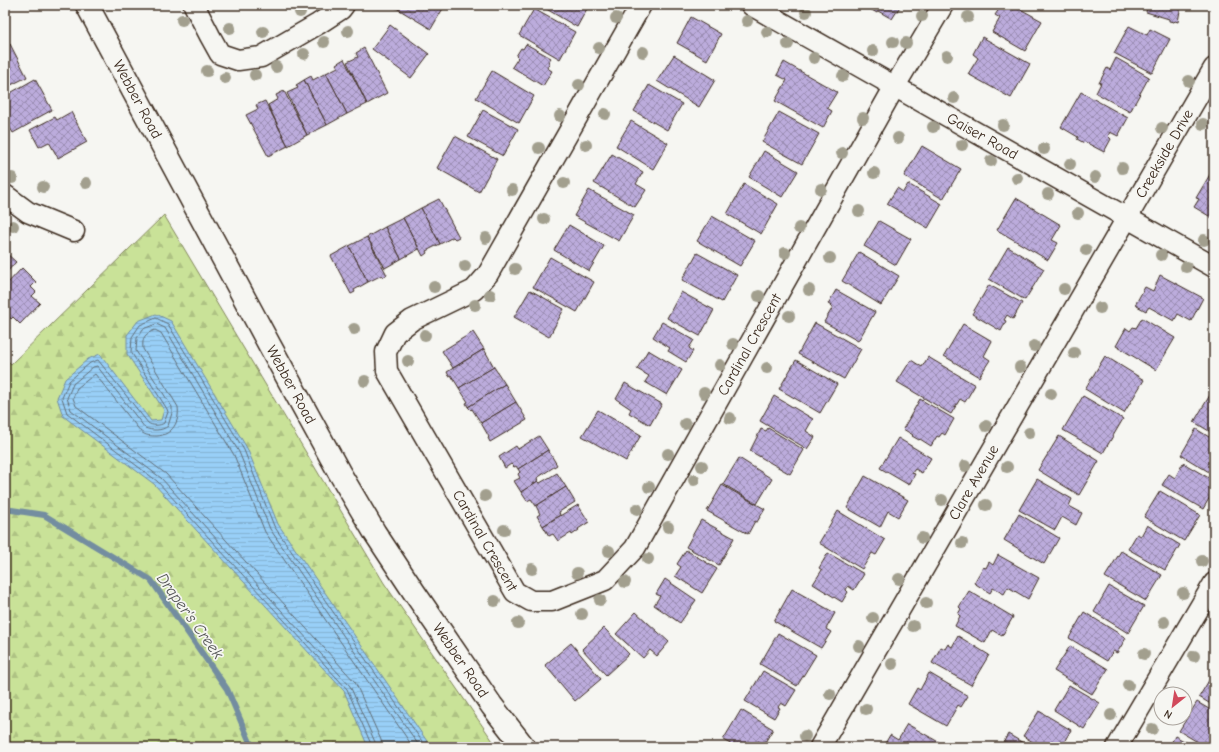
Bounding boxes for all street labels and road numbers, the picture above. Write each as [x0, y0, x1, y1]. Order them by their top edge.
street label: Webber Road [109, 57, 166, 142]
street label: Creekside Drive [1132, 106, 1197, 201]
street label: Gaiser Road [944, 109, 1021, 163]
street label: Cardinal Crescent [714, 290, 786, 399]
street label: Webber Road [262, 342, 320, 427]
street label: Clare Avenue [945, 441, 1003, 523]
street label: Cardinal Crescent [449, 487, 522, 595]
street label: Webber Road [429, 620, 493, 701]

